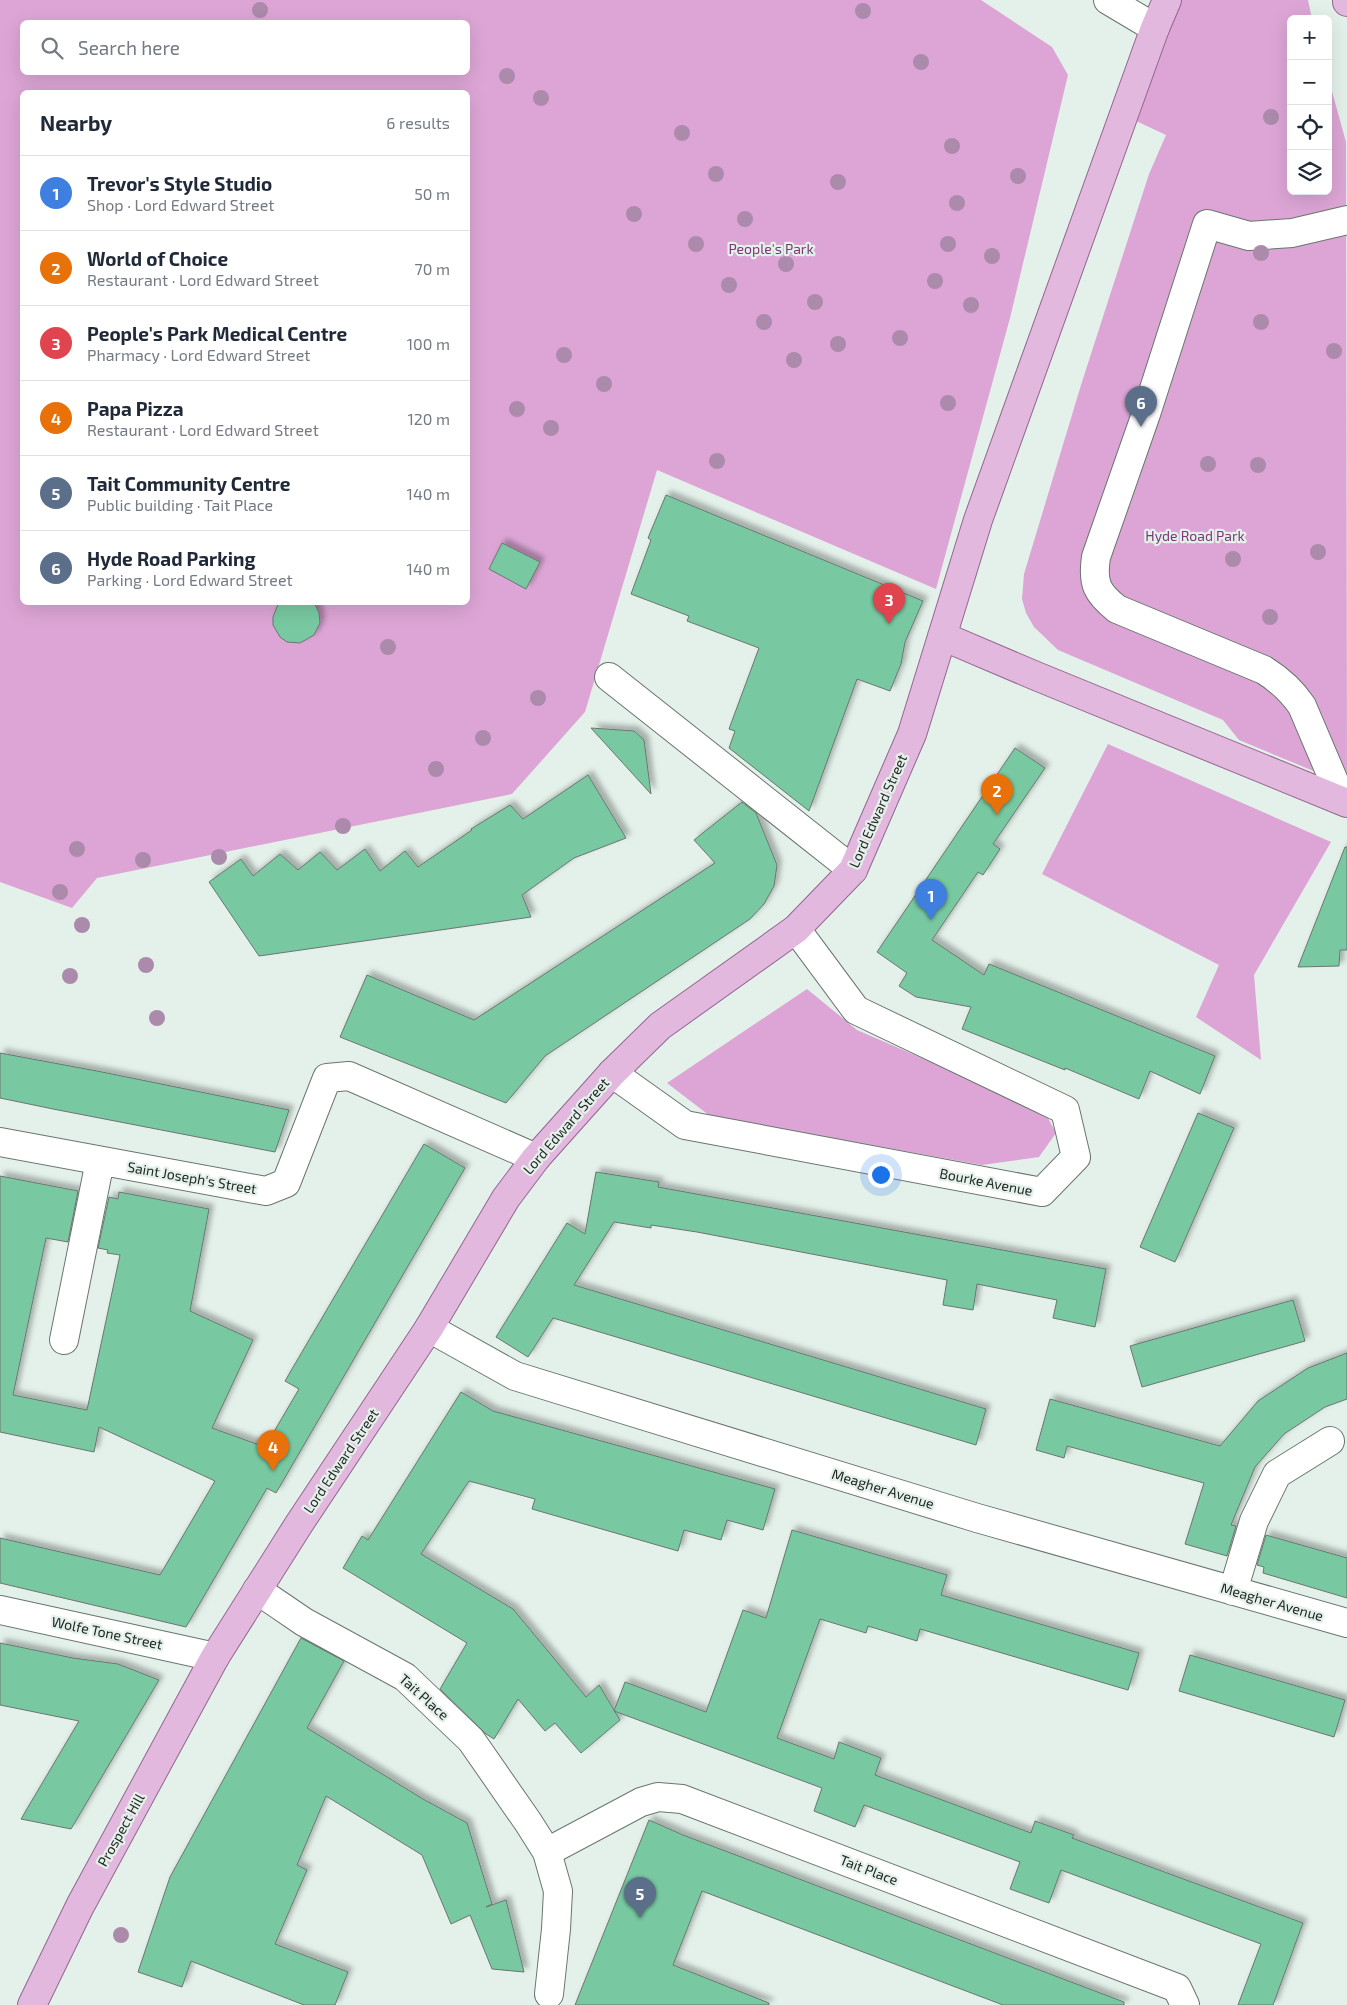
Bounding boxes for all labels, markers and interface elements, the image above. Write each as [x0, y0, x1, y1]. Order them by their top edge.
map controls [1287, 15, 1332, 195]
button: + [1287, 15, 1332, 60]
search box [20, 20, 470, 75]
icon: search [38, 34, 66, 62]
text: Search here [78, 36, 180, 59]
button: − [1287, 60, 1332, 105]
button: locate [1287, 105, 1332, 150]
text: Nearby [40, 110, 112, 135]
text: 6 results [386, 113, 450, 132]
button: layers [1287, 150, 1332, 195]
text: Trevor's Style Studio [87, 172, 272, 195]
text: 1 [53, 184, 59, 203]
text: 50 m [414, 184, 450, 203]
text: Shop · Lord Edward Street [87, 195, 274, 214]
park label: People's Park [728, 240, 814, 257]
text: World of Choice [87, 247, 228, 270]
text: 2 [51, 259, 61, 278]
text: 70 m [415, 259, 450, 278]
text: Restaurant · Lord Edward Street [87, 270, 319, 289]
text: People's Park Medical Centre [87, 322, 347, 345]
text: 3 [51, 334, 61, 353]
text: 100 m [407, 334, 450, 353]
text: Pharmacy · Lord Edward Street [87, 345, 310, 364]
pin: 6 [1125, 386, 1157, 427]
text: Papa Pizza [87, 397, 184, 420]
text: 4 [51, 409, 61, 428]
text: 120 m [407, 409, 450, 428]
text: Restaurant · Lord Edward Street [87, 420, 319, 439]
text: Tait Community Centre [87, 472, 291, 495]
text: 5 [52, 484, 60, 503]
text: 140 m [407, 484, 450, 503]
text: Public building · Tait Place [87, 495, 273, 514]
park label: Hyde Road Park [1145, 527, 1245, 544]
text: Hyde Road Parking [87, 547, 256, 570]
text: 6 [51, 559, 61, 578]
text: 140 m [407, 559, 450, 578]
text: Parking · Lord Edward Street [87, 570, 293, 589]
pin: 3 [873, 583, 905, 624]
street label: Lord Edward Street [845, 751, 910, 870]
pin: 2 [981, 774, 1013, 815]
pin: 1 [915, 879, 947, 920]
street label: Lord Edward Street [519, 1074, 612, 1177]
street label: Saint Joseph's Street [126, 1158, 258, 1197]
your location [868, 1162, 894, 1188]
street label: Bourke Avenue [938, 1164, 1034, 1199]
street label: Lord Edward Street [299, 1405, 382, 1516]
pin: 4 [257, 1430, 289, 1471]
street label: Meagher Avenue [830, 1465, 936, 1512]
street label: Meagher Avenue [1219, 1579, 1325, 1624]
street label: Wolfe Tone Street [50, 1612, 164, 1653]
street label: Tait Place [396, 1670, 453, 1723]
street label: Prospect Hill [94, 1790, 148, 1869]
street label: Tait Place [838, 1851, 901, 1888]
pin: 5 [624, 1877, 656, 1918]

